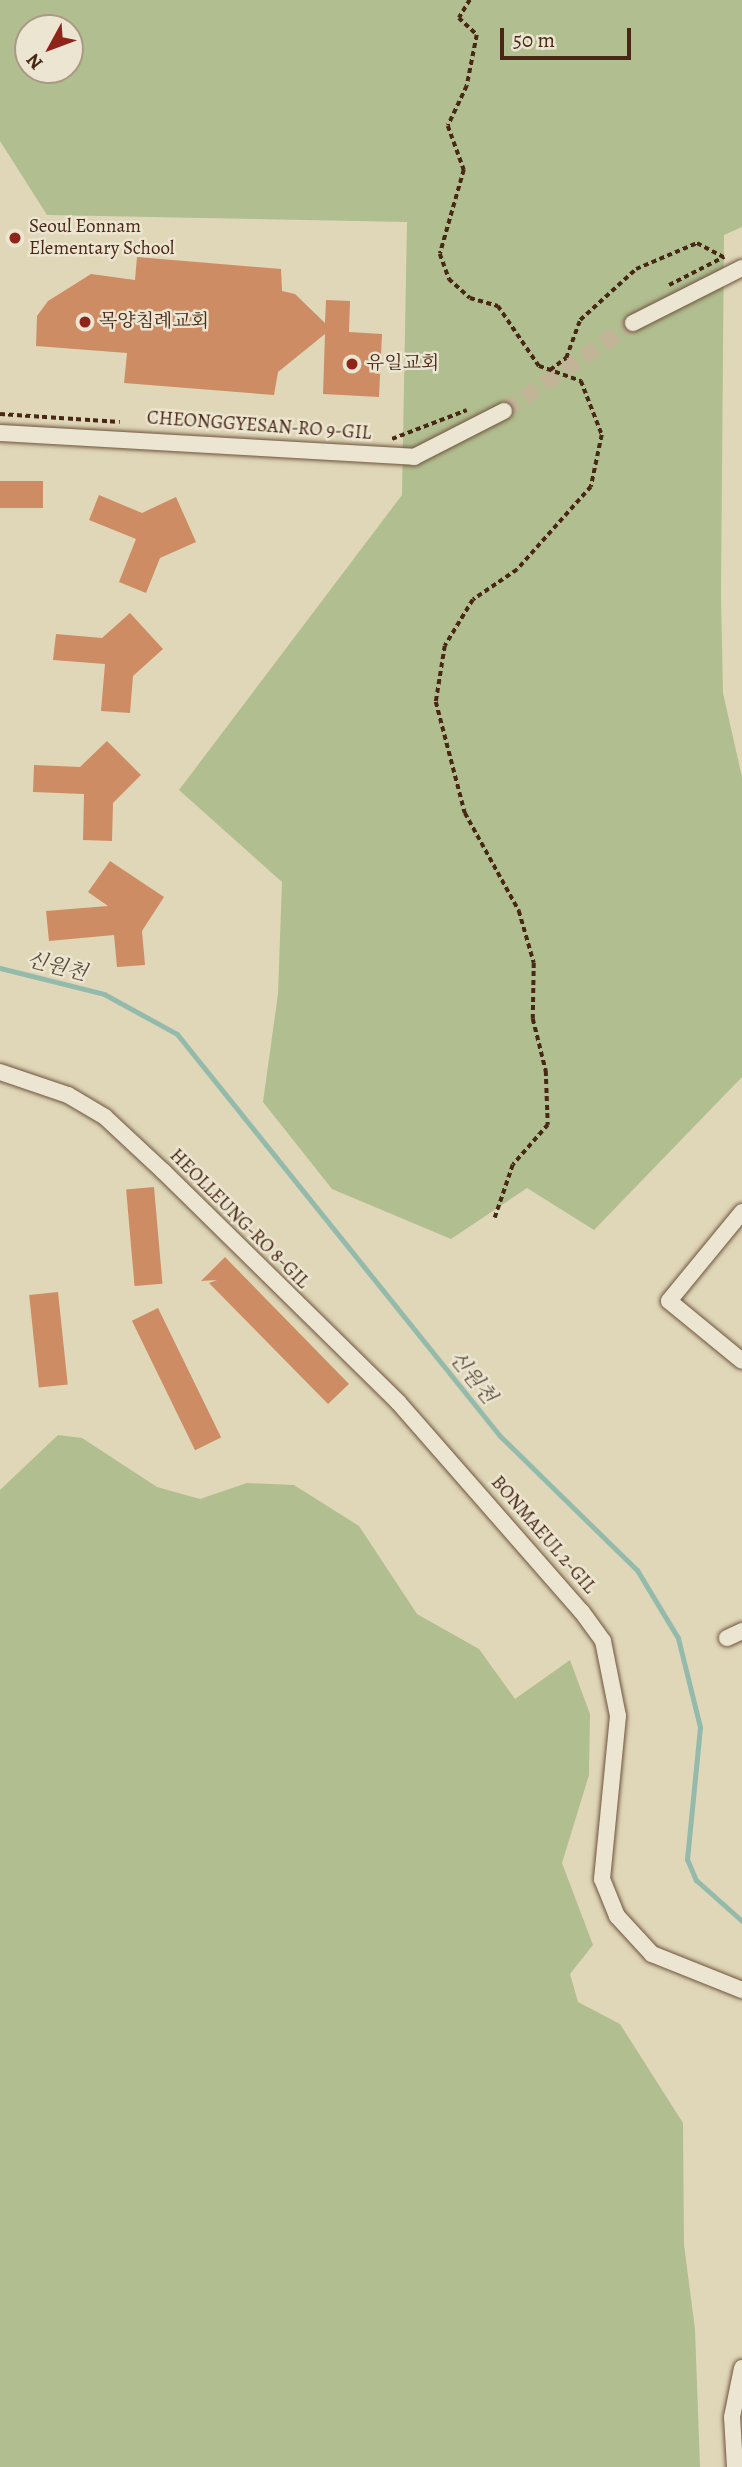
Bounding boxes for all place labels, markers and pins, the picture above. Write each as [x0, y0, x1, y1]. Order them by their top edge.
place label: Seoul Eonnam Elementary School [29, 216, 174, 260]
marker: Seoul Eonnam Elementary School [7, 230, 23, 246]
place label: 목양침례교회 [99, 311, 209, 333]
marker: 목양침례교회 [77, 314, 93, 330]
place label: 유일교회 [366, 353, 439, 375]
marker: 유일교회 [344, 356, 360, 372]

